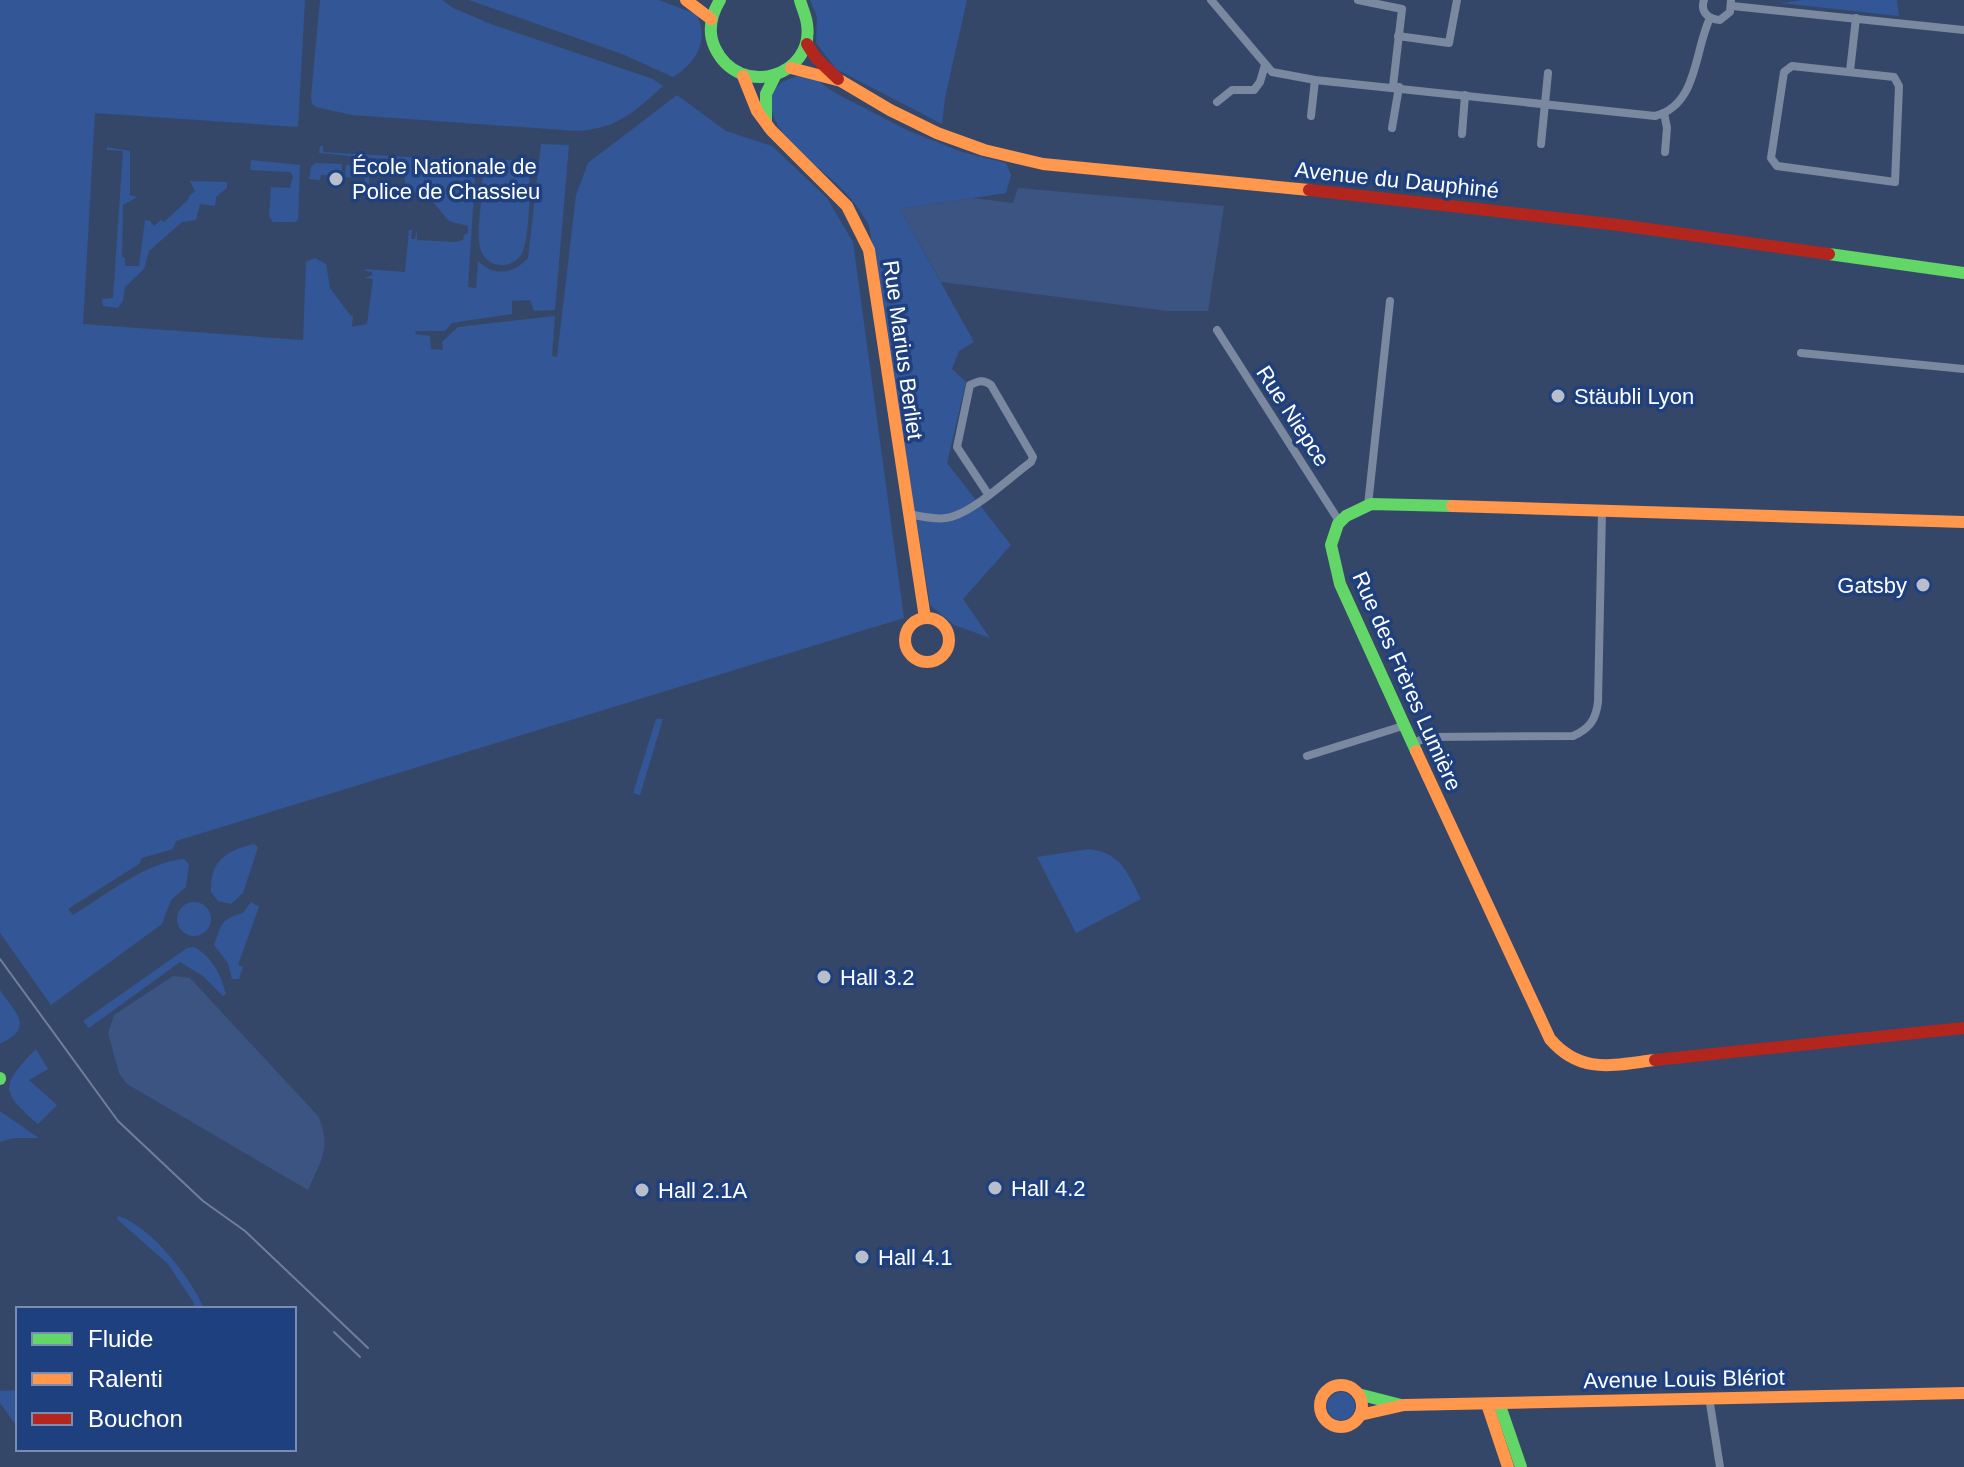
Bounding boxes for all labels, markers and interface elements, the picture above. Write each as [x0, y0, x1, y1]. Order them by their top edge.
place label: École Nationale de Police de Chassieu [352, 154, 540, 204]
street label: Avenue du Dauphiné [1294, 157, 1500, 203]
marker: École Nationale de Police de Chassieu [327, 170, 345, 188]
street label: Rue Marius Berliet [878, 259, 928, 441]
street label: Rue Niepce [1251, 361, 1335, 471]
place label: Stäubli Lyon [1574, 384, 1694, 409]
marker: Stäubli Lyon [1549, 387, 1567, 405]
street label: Rue des Frères Lumière [1347, 568, 1467, 794]
place label: Gatsby [1837, 573, 1907, 598]
marker: Gatsby [1914, 576, 1932, 594]
place label: Hall 3.2 [840, 965, 915, 990]
marker: Hall 3.2 [815, 968, 833, 986]
place label: Hall 4.2 [1011, 1176, 1086, 1201]
place label: Hall 2.1A [658, 1178, 748, 1203]
marker: Hall 4.2 [986, 1179, 1004, 1197]
marker: Hall 2.1A [633, 1181, 651, 1199]
place label: Hall 4.1 [878, 1245, 953, 1270]
marker: Hall 4.1 [853, 1248, 871, 1266]
legend [16, 1307, 296, 1451]
text: Fluide [88, 1325, 153, 1352]
text: Ralenti [88, 1365, 163, 1392]
street label: Avenue Louis Blériot [1583, 1365, 1785, 1393]
text: Bouchon [88, 1405, 183, 1432]

